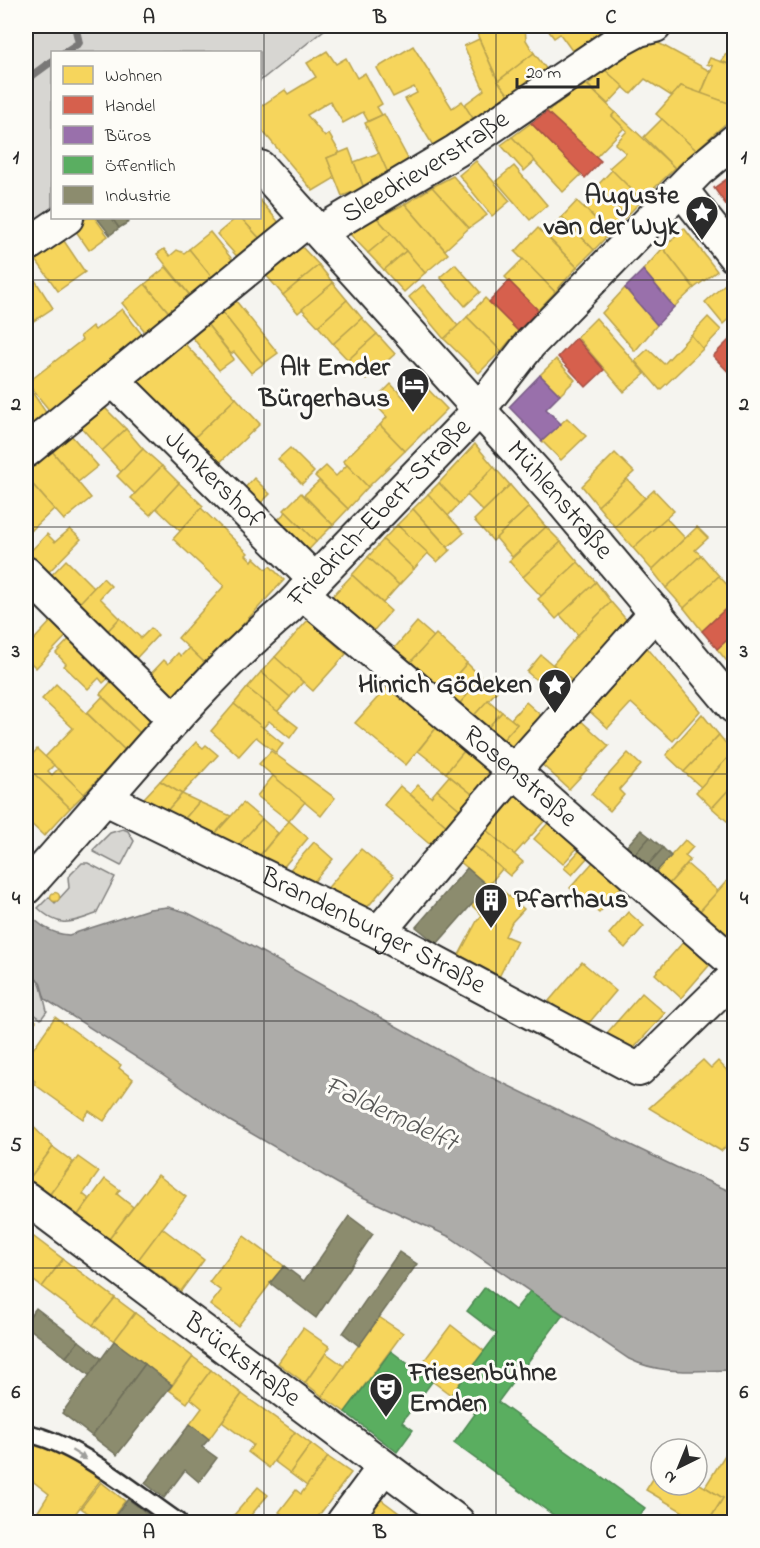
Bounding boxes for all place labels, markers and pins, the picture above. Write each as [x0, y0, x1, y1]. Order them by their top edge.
place label: Auguste van der Wyk [543, 177, 680, 247]
place icon: Auguste van der Wyk [684, 194, 720, 241]
place label: Alt Emder Bürgerhaus [257, 349, 391, 420]
hotel icon: Alt Emder Bürgerhaus [395, 366, 431, 413]
place label: Hinrich Gödeken [358, 666, 532, 705]
place icon: Hinrich Gödeken [537, 667, 573, 714]
place label: Pfarrhaus [514, 881, 628, 920]
building icon: Pfarrhaus [473, 882, 509, 929]
place label: Friesenbühne Emden [407, 1354, 558, 1424]
theatre icon: Friesenbühne Emden [368, 1371, 404, 1418]

